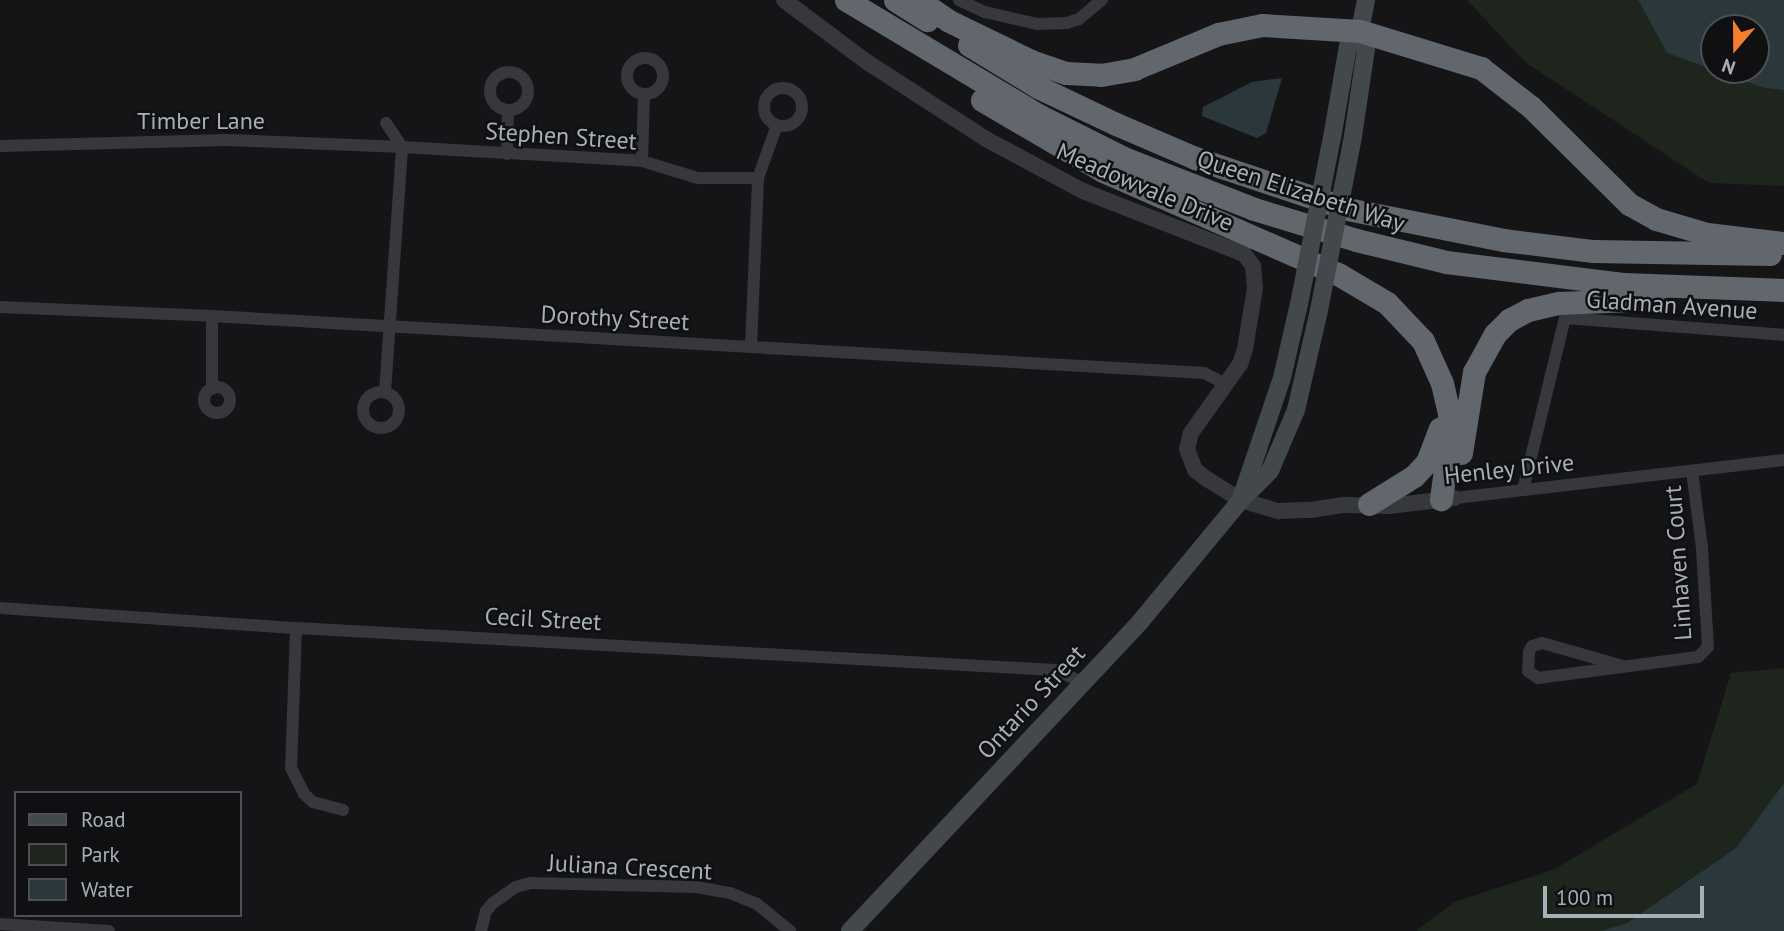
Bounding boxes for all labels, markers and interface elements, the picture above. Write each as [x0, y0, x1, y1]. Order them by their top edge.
north arrow [1700, 14, 1770, 84]
text: N [1719, 53, 1738, 80]
street label: Timber Lane [137, 107, 265, 135]
street label: Stephen Street [484, 116, 638, 156]
street label: Meadowvale Drive [1052, 137, 1238, 237]
street label: Queen Elizabeth Way [1193, 144, 1409, 238]
street label: Gladman Avenue [1585, 285, 1759, 325]
street label: Dorothy Street [539, 300, 691, 336]
street label: Henley Drive [1442, 448, 1576, 490]
street label: Linhaven Court [1658, 484, 1698, 642]
street label: Cecil Street [484, 602, 602, 636]
street label: Ontario Street [971, 639, 1091, 765]
legend [14, 791, 242, 917]
text: Road [81, 806, 125, 833]
text: Park [81, 841, 120, 868]
street label: Juliana Crescent [547, 848, 713, 886]
scale bar [1546, 872, 1707, 916]
text: Water [81, 876, 133, 903]
text: 100 m [1556, 884, 1613, 911]

